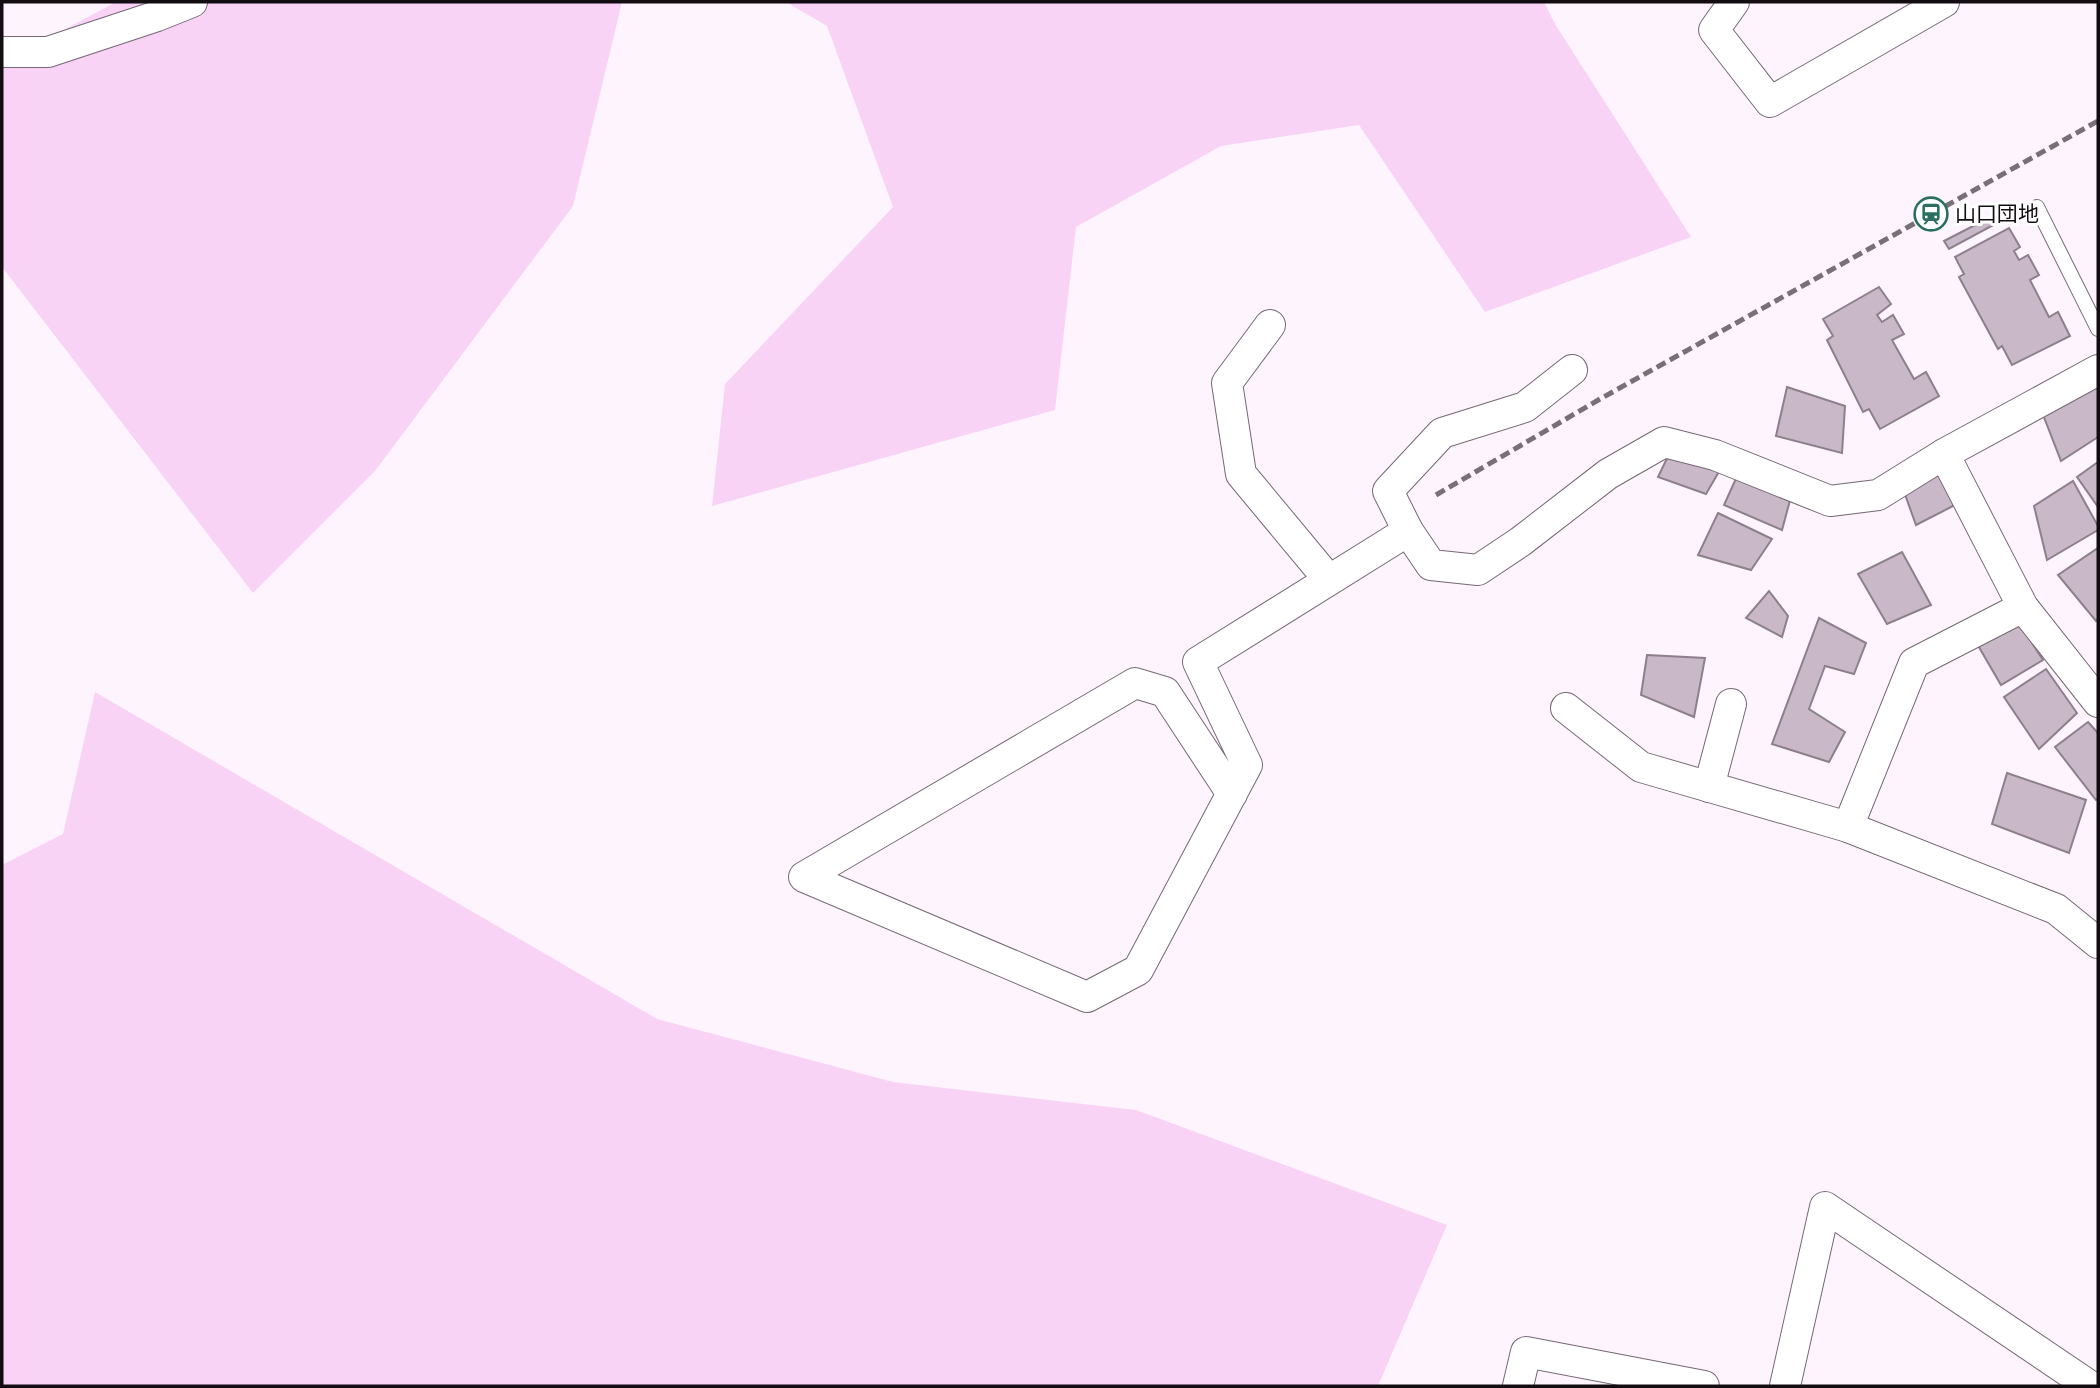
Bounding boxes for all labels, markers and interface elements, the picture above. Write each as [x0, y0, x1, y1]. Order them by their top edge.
station icon: 山口団地 [1912, 195, 1950, 233]
place label: 山口団地 [1955, 201, 2039, 227]

